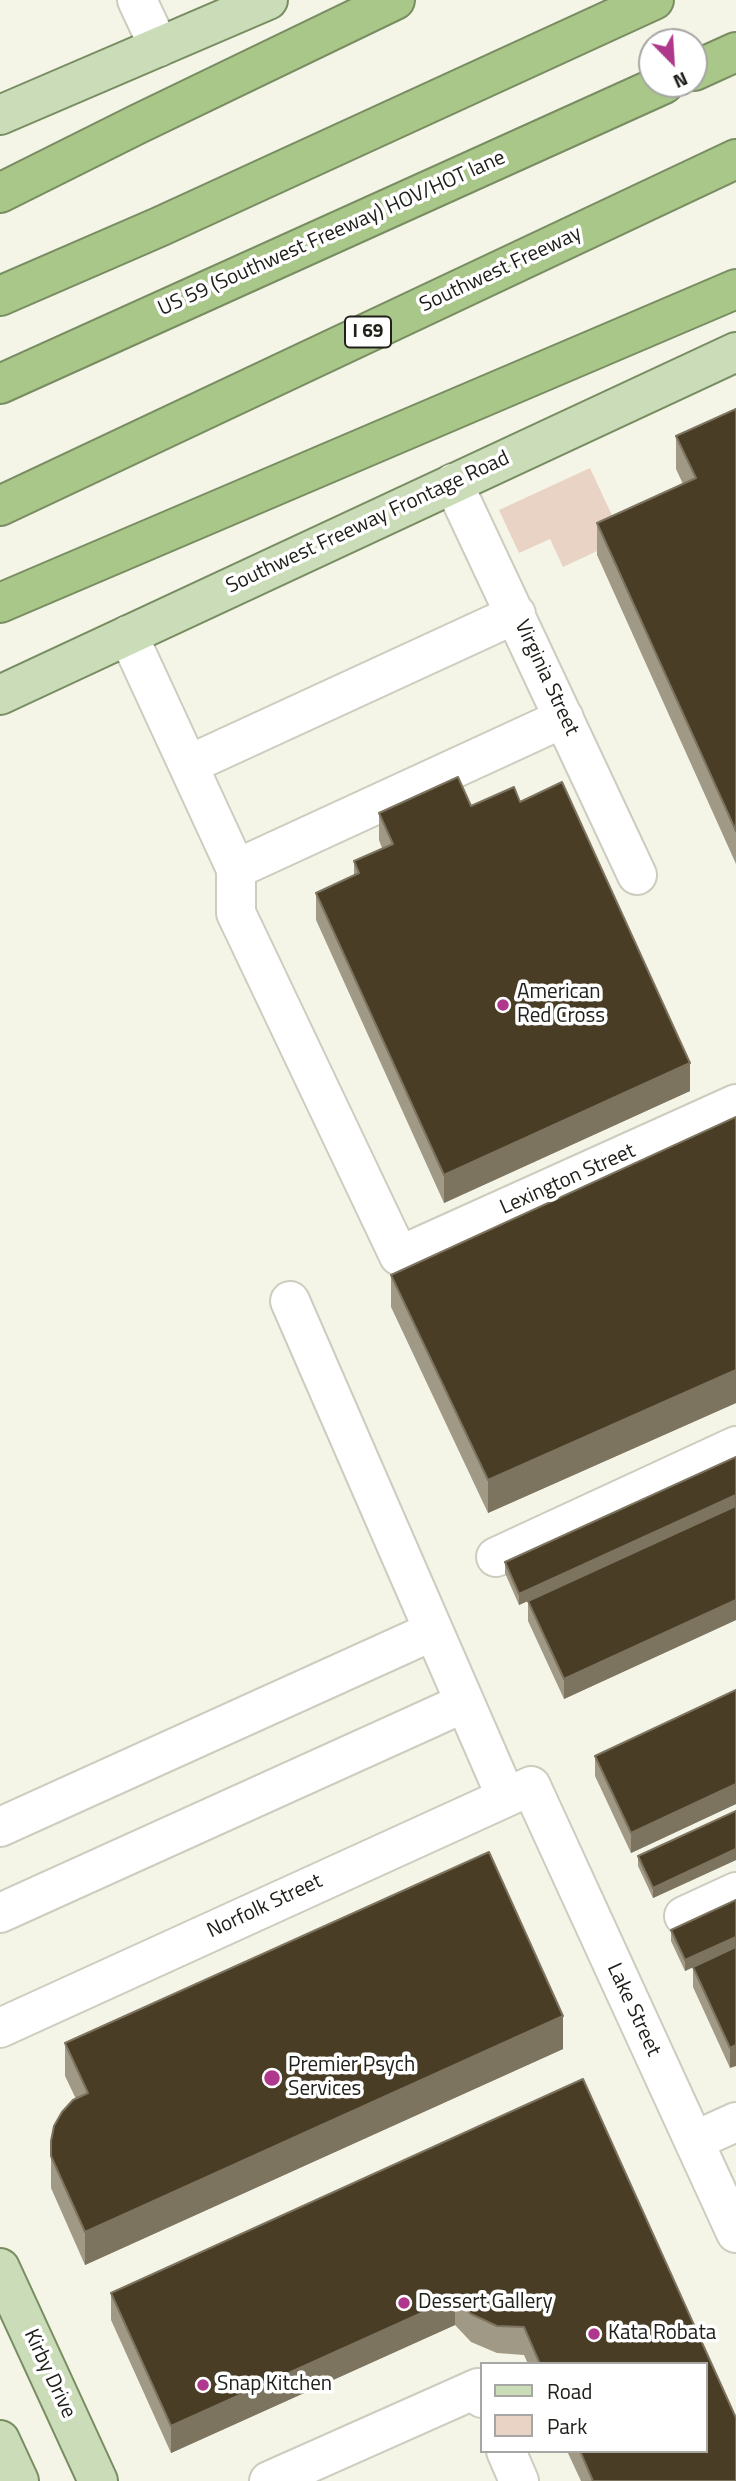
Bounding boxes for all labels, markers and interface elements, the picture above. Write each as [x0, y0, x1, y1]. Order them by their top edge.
north arrow [638, 28, 708, 98]
text: N [669, 65, 693, 97]
street label: US 59 (Southwest Freeway) HOV/HOT lane [155, 146, 509, 322]
street label: Southwest Freeway [416, 221, 586, 319]
road number: I 69 [345, 316, 391, 348]
street label: Southwest Freeway Frontage Road [222, 446, 514, 600]
street label: Virginia Street [508, 616, 584, 740]
place label: American Red Cross [517, 980, 605, 1030]
marker: American Red Cross [495, 997, 511, 1013]
street label: Lexington Street [497, 1139, 639, 1221]
street label: Norfolk Street [204, 1869, 326, 1945]
street label: Lake Street [601, 1959, 665, 2061]
place label: Premier Psych Services [288, 2053, 415, 2103]
marker: Premier Psych Services [262, 2068, 282, 2088]
place label: Dessert Gallery [418, 2290, 553, 2316]
marker: Dessert Gallery [396, 2295, 412, 2311]
place label: Kata Robata [608, 2321, 716, 2347]
street label: Kirby Drive [17, 2325, 81, 2423]
marker: Kata Robata [586, 2326, 602, 2342]
legend [480, 2362, 708, 2453]
place label: Snap Kitchen [217, 2372, 332, 2398]
text: Road [547, 2375, 592, 2407]
marker: Snap Kitchen [195, 2377, 211, 2393]
text: Park [547, 2410, 587, 2442]

